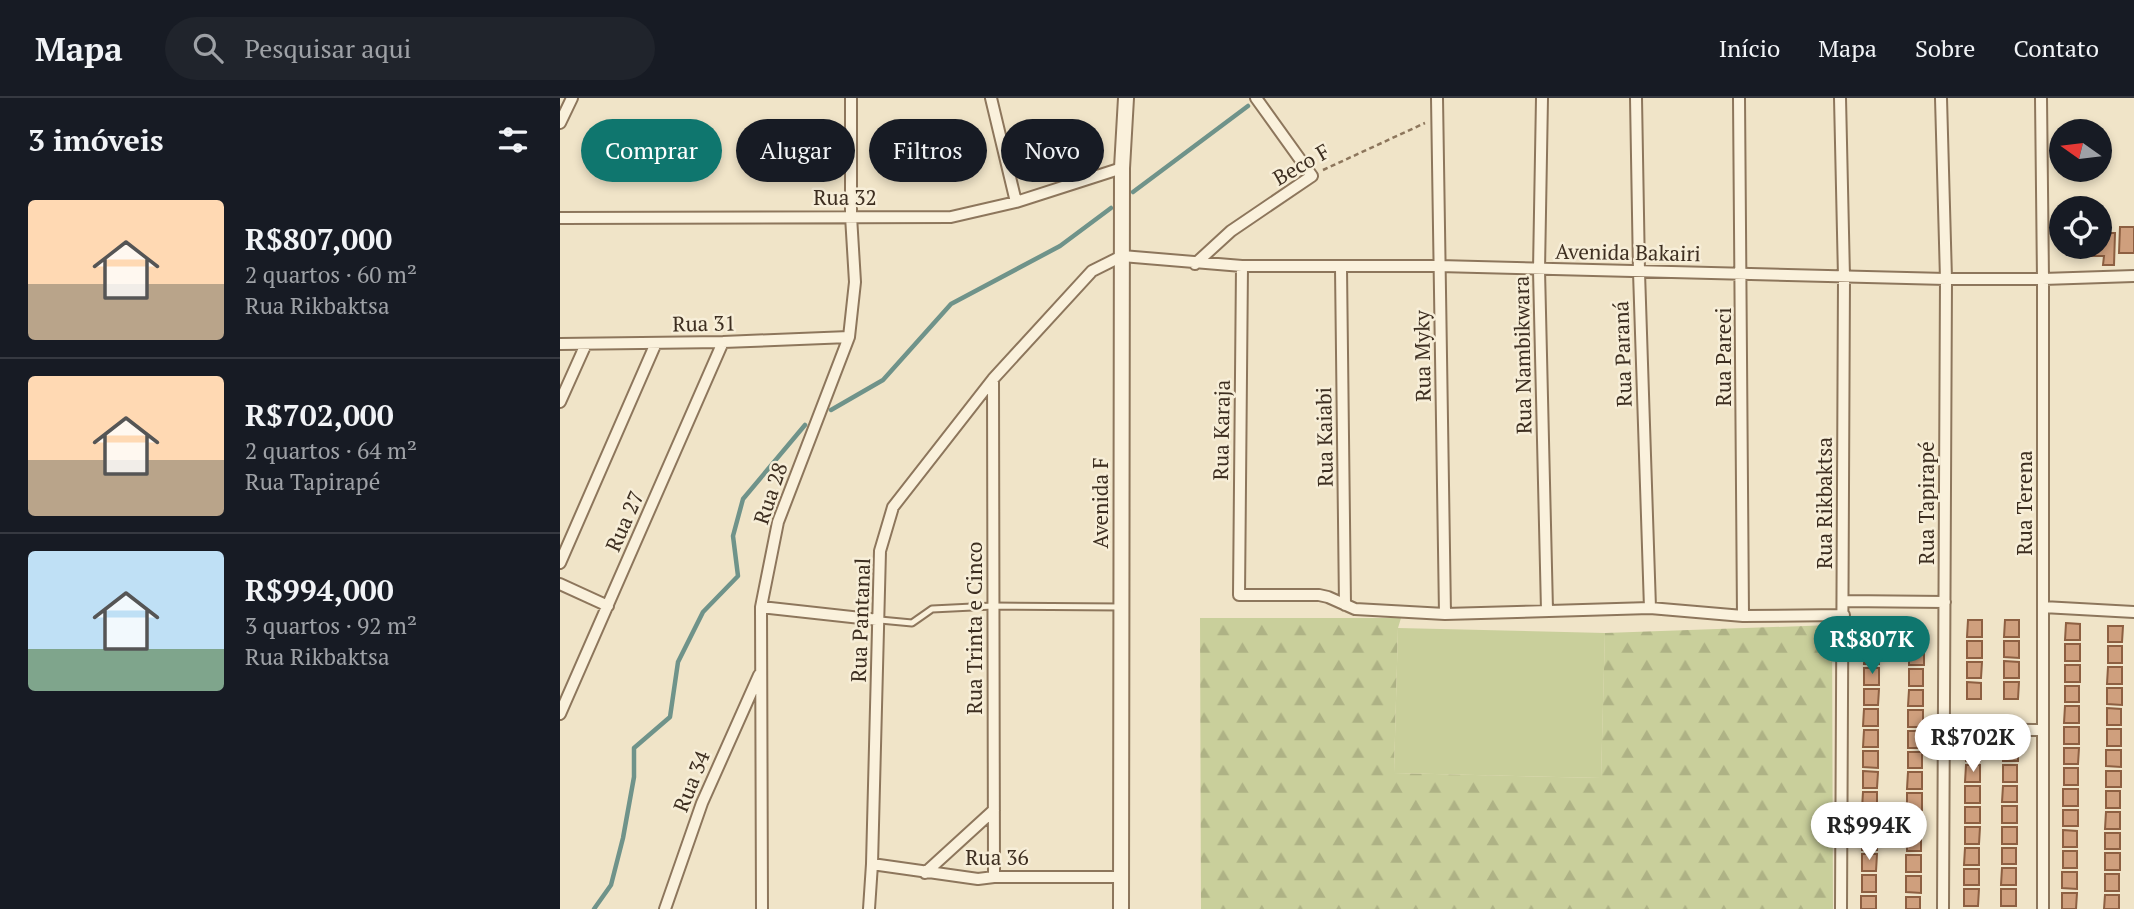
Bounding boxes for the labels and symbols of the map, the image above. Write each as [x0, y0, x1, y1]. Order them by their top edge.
north arrow [2049, 119, 2112, 182]
street label: Beco F [1268, 137, 1334, 191]
street label: Rua 32 [813, 183, 877, 211]
street label: Avenida Bakairi [1555, 237, 1701, 267]
street label: Rua Nambikwara [1507, 275, 1537, 434]
street label: Rua Paraná [1606, 300, 1638, 407]
street label: Rua 31 [672, 308, 736, 338]
street label: Rua Pareci [1709, 308, 1737, 406]
street label: Rua Myky [1407, 310, 1437, 402]
street label: Rua Karaja [1206, 379, 1236, 481]
street label: Rua Kaiabi [1309, 387, 1339, 487]
street label: Rua Rikbaktsa [1810, 437, 1838, 569]
street label: Rua Tapirapé [1912, 441, 1940, 565]
street label: Rua Terena [2010, 450, 2038, 556]
street label: Avenida F [1086, 457, 1114, 549]
street label: Rua 28 [746, 458, 794, 528]
street label: Rua 27 [598, 486, 650, 556]
street label: Rua Trinta e Cinco [960, 542, 988, 714]
street label: Rua Pantanal [844, 557, 876, 683]
pin: R$807K [1815, 616, 1929, 676]
pin: R$702K [1916, 714, 2030, 774]
street label: Rua 34 [666, 746, 716, 816]
pin: R$994K [1812, 802, 1926, 862]
street label: Rua 36 [965, 843, 1029, 871]

